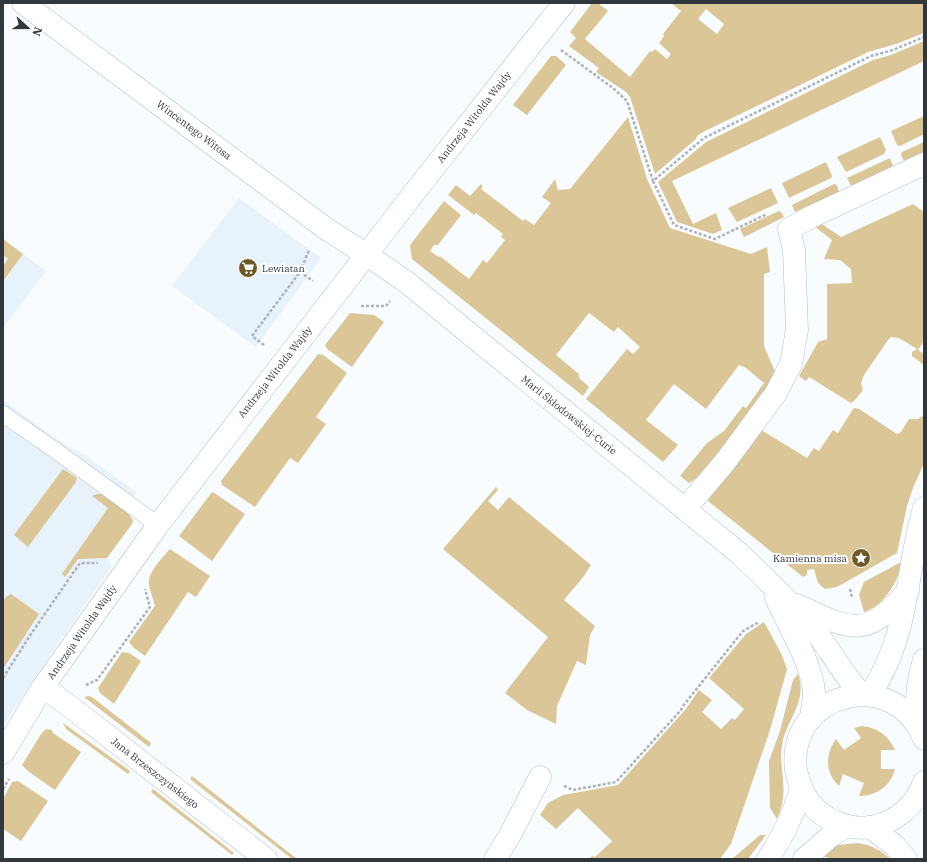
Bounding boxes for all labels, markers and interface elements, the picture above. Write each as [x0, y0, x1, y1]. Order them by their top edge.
north arrow [8, 8, 48, 48]
text: N [29, 25, 45, 38]
street label: Andrzeja Witolda Wajdy [434, 68, 514, 165]
street label: Wincentego Witosa [154, 98, 234, 163]
supermarket icon: Lewiatan [237, 257, 259, 279]
place label: Lewiatan [262, 262, 306, 275]
street label: Andrzeja Witolda Wajdy [235, 323, 315, 420]
street label: Marii Skłodowskiej-Curie [519, 372, 619, 458]
place icon: Kamienna misa [850, 547, 872, 569]
place label: Kamienna misa [773, 552, 848, 565]
street label: Andrzeja Witolda Wajdy [44, 582, 120, 682]
street label: Jana Brzeszczyńskiego [109, 735, 202, 811]

